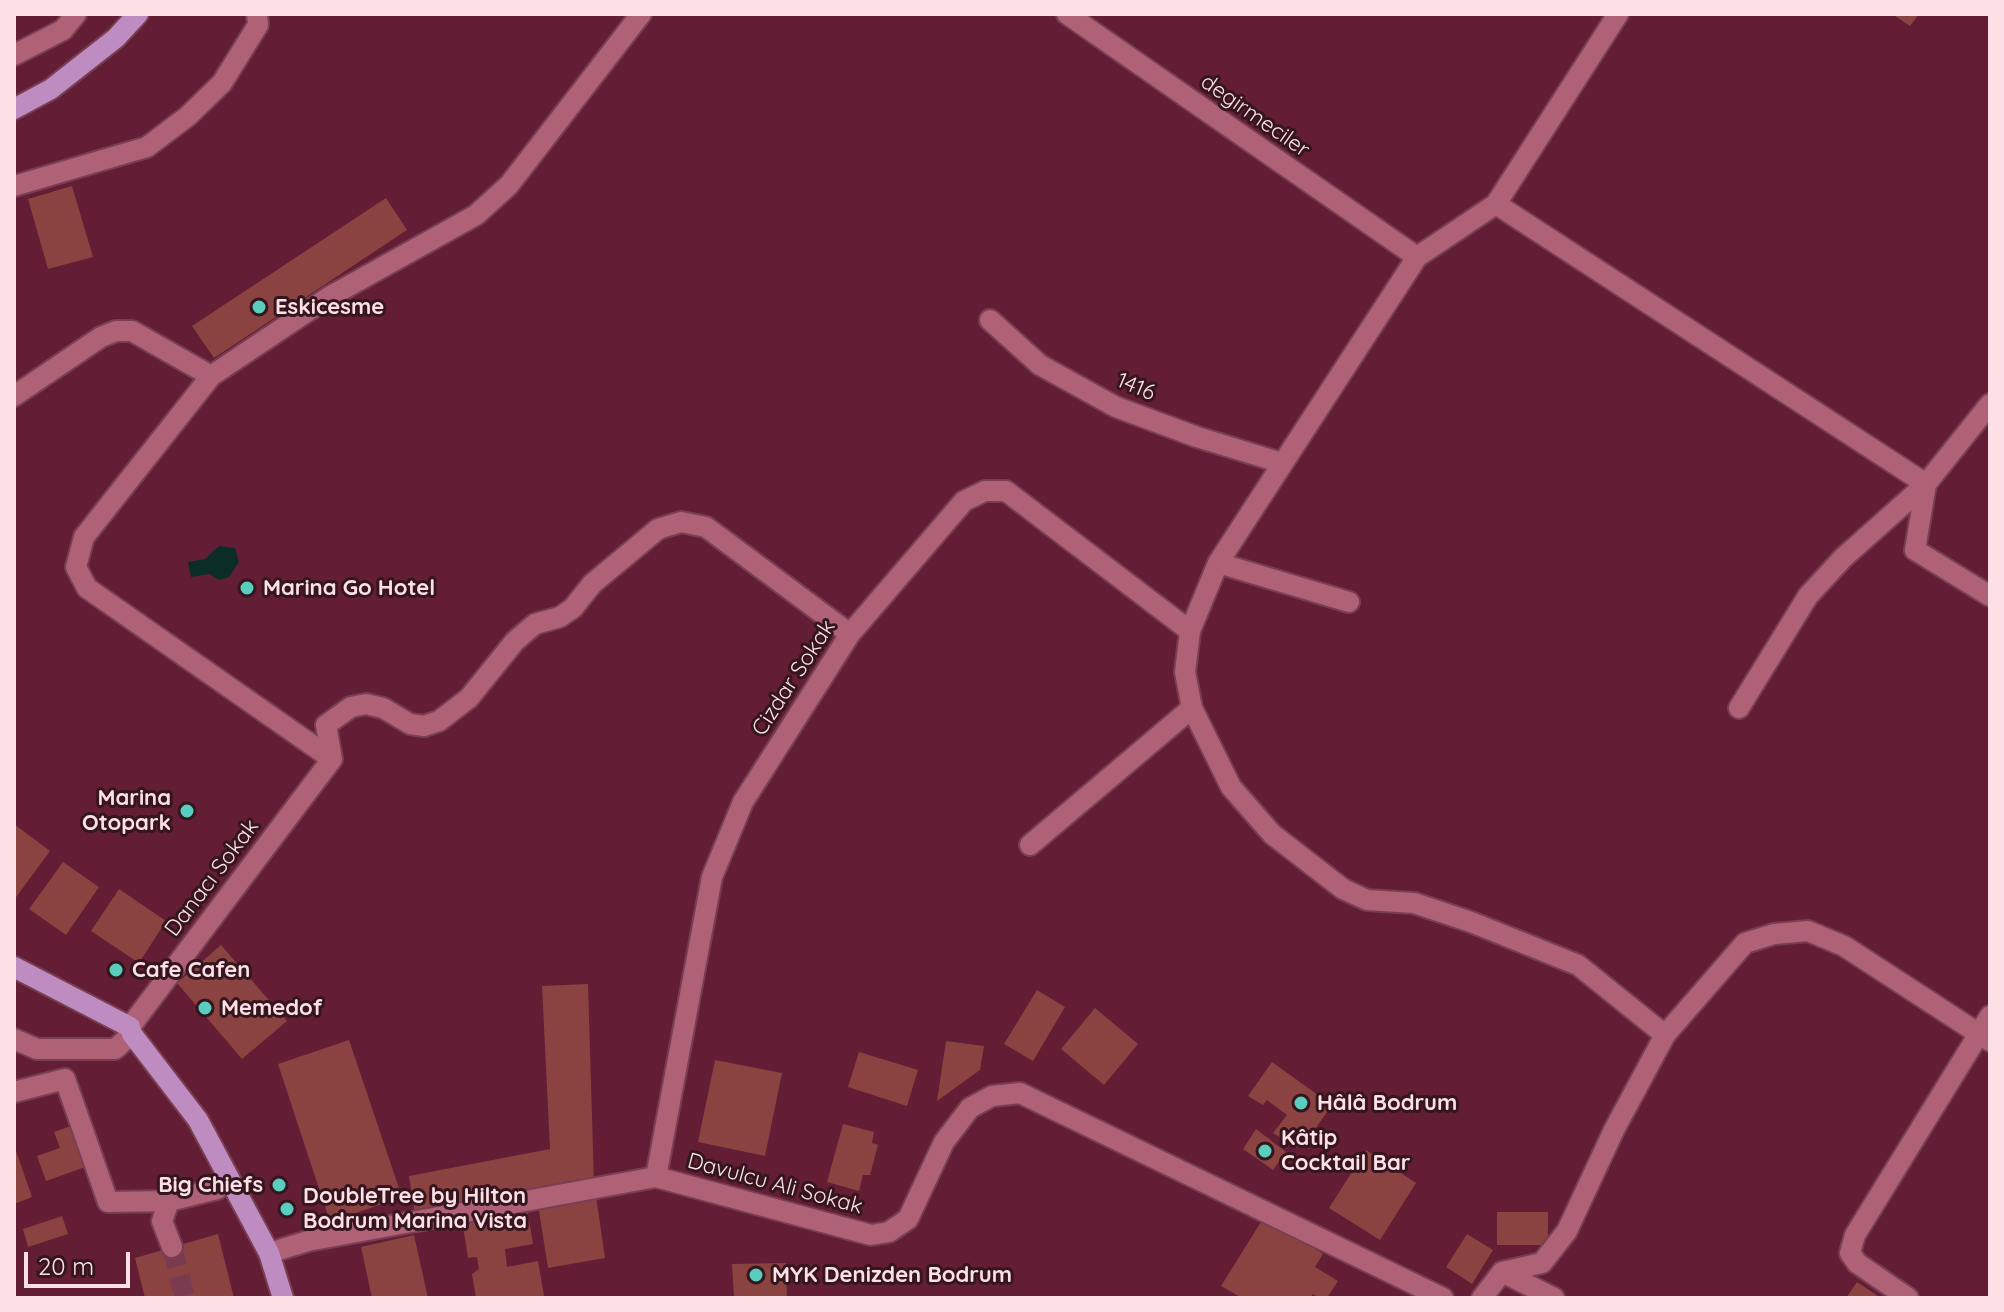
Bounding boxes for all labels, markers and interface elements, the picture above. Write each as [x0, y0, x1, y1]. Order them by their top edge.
street label: degirmeciler [1195, 69, 1315, 163]
place label: Eskicesme [275, 294, 384, 320]
marker: Eskicesme [250, 298, 268, 316]
street label: 1416 [1113, 367, 1159, 407]
place label: Marina Go Hotel [263, 575, 435, 601]
marker: Marina Go Hotel [238, 579, 256, 597]
street label: Cizdar Sokak [747, 615, 841, 741]
place label: Marina Otopark [82, 785, 171, 836]
marker: Marina Otopark [178, 802, 196, 820]
street label: Danacı Sokak [159, 814, 265, 942]
place label: Cafe Cafen [132, 957, 250, 983]
marker: Cafe Cafen [107, 961, 125, 979]
place label: Memedof [221, 995, 322, 1021]
marker: Memedof [196, 999, 214, 1017]
place label: Hâlâ Bodrum [1317, 1090, 1457, 1116]
marker: Hâlâ Bodrum [1292, 1094, 1310, 1112]
place label: Kâtip Cocktail Bar [1281, 1125, 1410, 1176]
marker: Kâtip Cocktail Bar [1256, 1142, 1274, 1160]
street label: Davulcu Ali Sokak [685, 1148, 865, 1220]
place label: Big Chiefs [158, 1172, 263, 1198]
marker: Big Chiefs [270, 1176, 288, 1194]
place label: DoubleTree by Hilton Bodrum Marina Vista [303, 1183, 527, 1234]
marker: DoubleTree by Hilton Bodrum Marina Vista [278, 1200, 296, 1218]
scale bar [28, 1236, 134, 1286]
text: 20 m [38, 1251, 94, 1281]
place label: MYK Denizden Bodrum [772, 1262, 1012, 1288]
marker: MYK Denizden Bodrum [747, 1266, 765, 1284]

